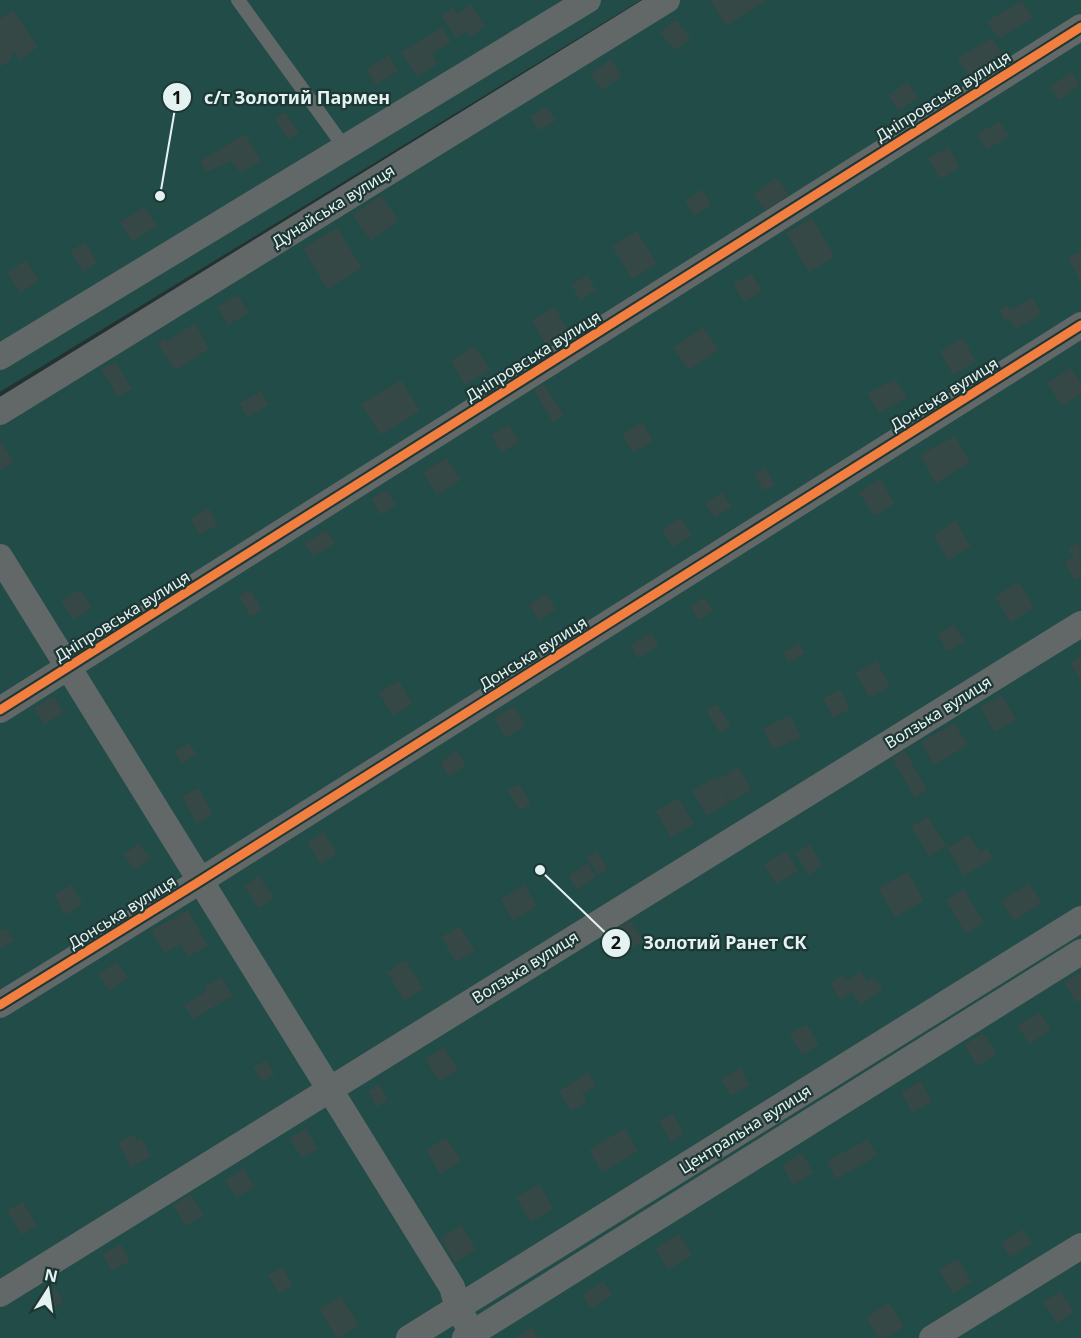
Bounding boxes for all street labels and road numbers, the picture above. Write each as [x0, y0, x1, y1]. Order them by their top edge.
street label: Дніпровська вулиця [871, 45, 1015, 147]
street label: Дунайська вулиця [267, 159, 399, 253]
street label: Дніпровська вулиця [461, 305, 605, 407]
street label: Донська вулиця [886, 352, 1002, 436]
street label: Дніпровська вулиця [50, 565, 194, 667]
street label: Донська вулиця [475, 611, 591, 695]
street label: Волзька вулиця [881, 670, 995, 754]
street label: Донська вулиця [64, 870, 180, 954]
street label: Волзька вулиця [468, 925, 582, 1009]
street label: Центральна вулиця [675, 1079, 815, 1179]

